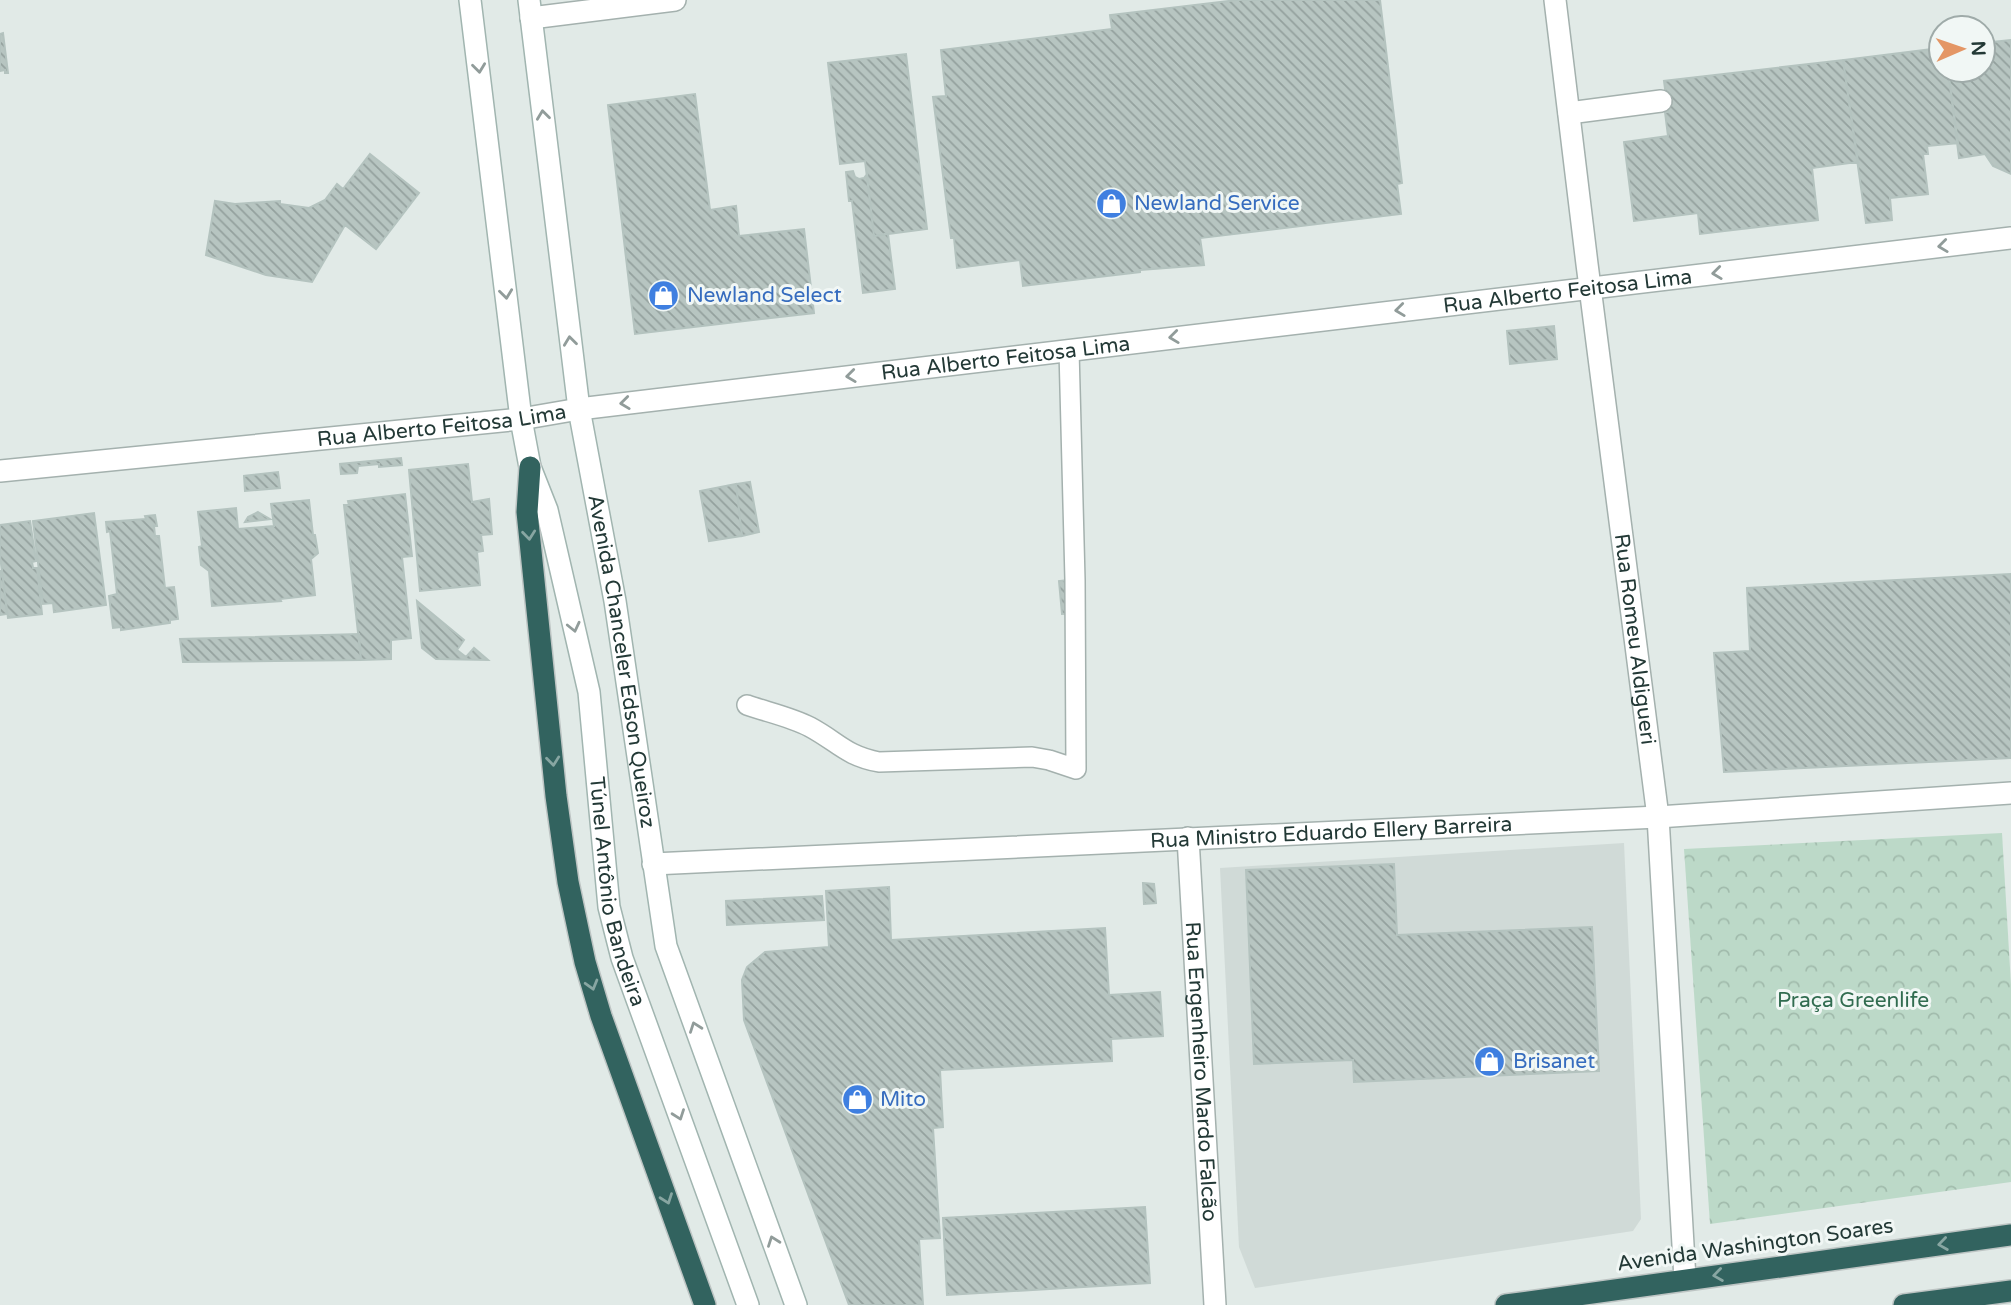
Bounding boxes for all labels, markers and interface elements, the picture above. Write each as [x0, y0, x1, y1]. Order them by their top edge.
north arrow [1927, 14, 1997, 84]
text: N [1967, 40, 1989, 56]
one-way arrow [471, 62, 486, 74]
one-way arrow [535, 109, 550, 121]
shop icon: Newland Service [1094, 186, 1128, 220]
place label: Newland Service [1134, 191, 1300, 216]
one-way arrow [1937, 239, 1949, 254]
street label: Rua Alberto Feitosa Lima [1442, 264, 1693, 318]
one-way arrow [1711, 265, 1723, 280]
shop icon: Newland Select [647, 278, 681, 312]
place label: Newland Select [687, 283, 842, 308]
one-way arrow [498, 288, 513, 299]
one-way arrow [1394, 302, 1405, 317]
one-way arrow [1169, 329, 1180, 344]
street label: Rua Alberto Feitosa Lima [880, 331, 1131, 385]
one-way arrow [563, 335, 578, 347]
one-way arrow [845, 369, 857, 384]
one-way arrow [620, 396, 631, 411]
street label: Rua Alberto Feitosa Lima [316, 399, 568, 452]
street label: Avenida Chanceler Edson Queiroz [583, 492, 661, 830]
one-way arrow [521, 530, 536, 541]
street label: Rua Romeu Aldigueri [1609, 532, 1661, 746]
one-way arrow [565, 621, 580, 633]
one-way arrow [545, 755, 560, 767]
street label: Túnel Antônio Bandeira [584, 775, 651, 1010]
street label: Rua Ministro Eduardo Ellery Barreira [1150, 811, 1513, 853]
street label: Rua Engenheiro Mardo Falcão [1180, 921, 1223, 1222]
one-way arrow [583, 979, 598, 991]
park label: Praça Greenlife [1777, 988, 1929, 1013]
one-way arrow [690, 1021, 704, 1033]
shop icon: Brisanet [1473, 1044, 1507, 1078]
place label: Brisanet [1513, 1049, 1595, 1074]
shop icon: Mito [840, 1082, 874, 1116]
place label: Mito [880, 1087, 926, 1112]
one-way arrow [671, 1108, 685, 1120]
one-way arrow [659, 1193, 673, 1205]
street label: Avenida Washington Soares [1615, 1213, 1895, 1277]
one-way arrow [767, 1235, 781, 1247]
one-way arrow [1937, 1237, 1949, 1252]
one-way arrow [1712, 1267, 1724, 1282]

